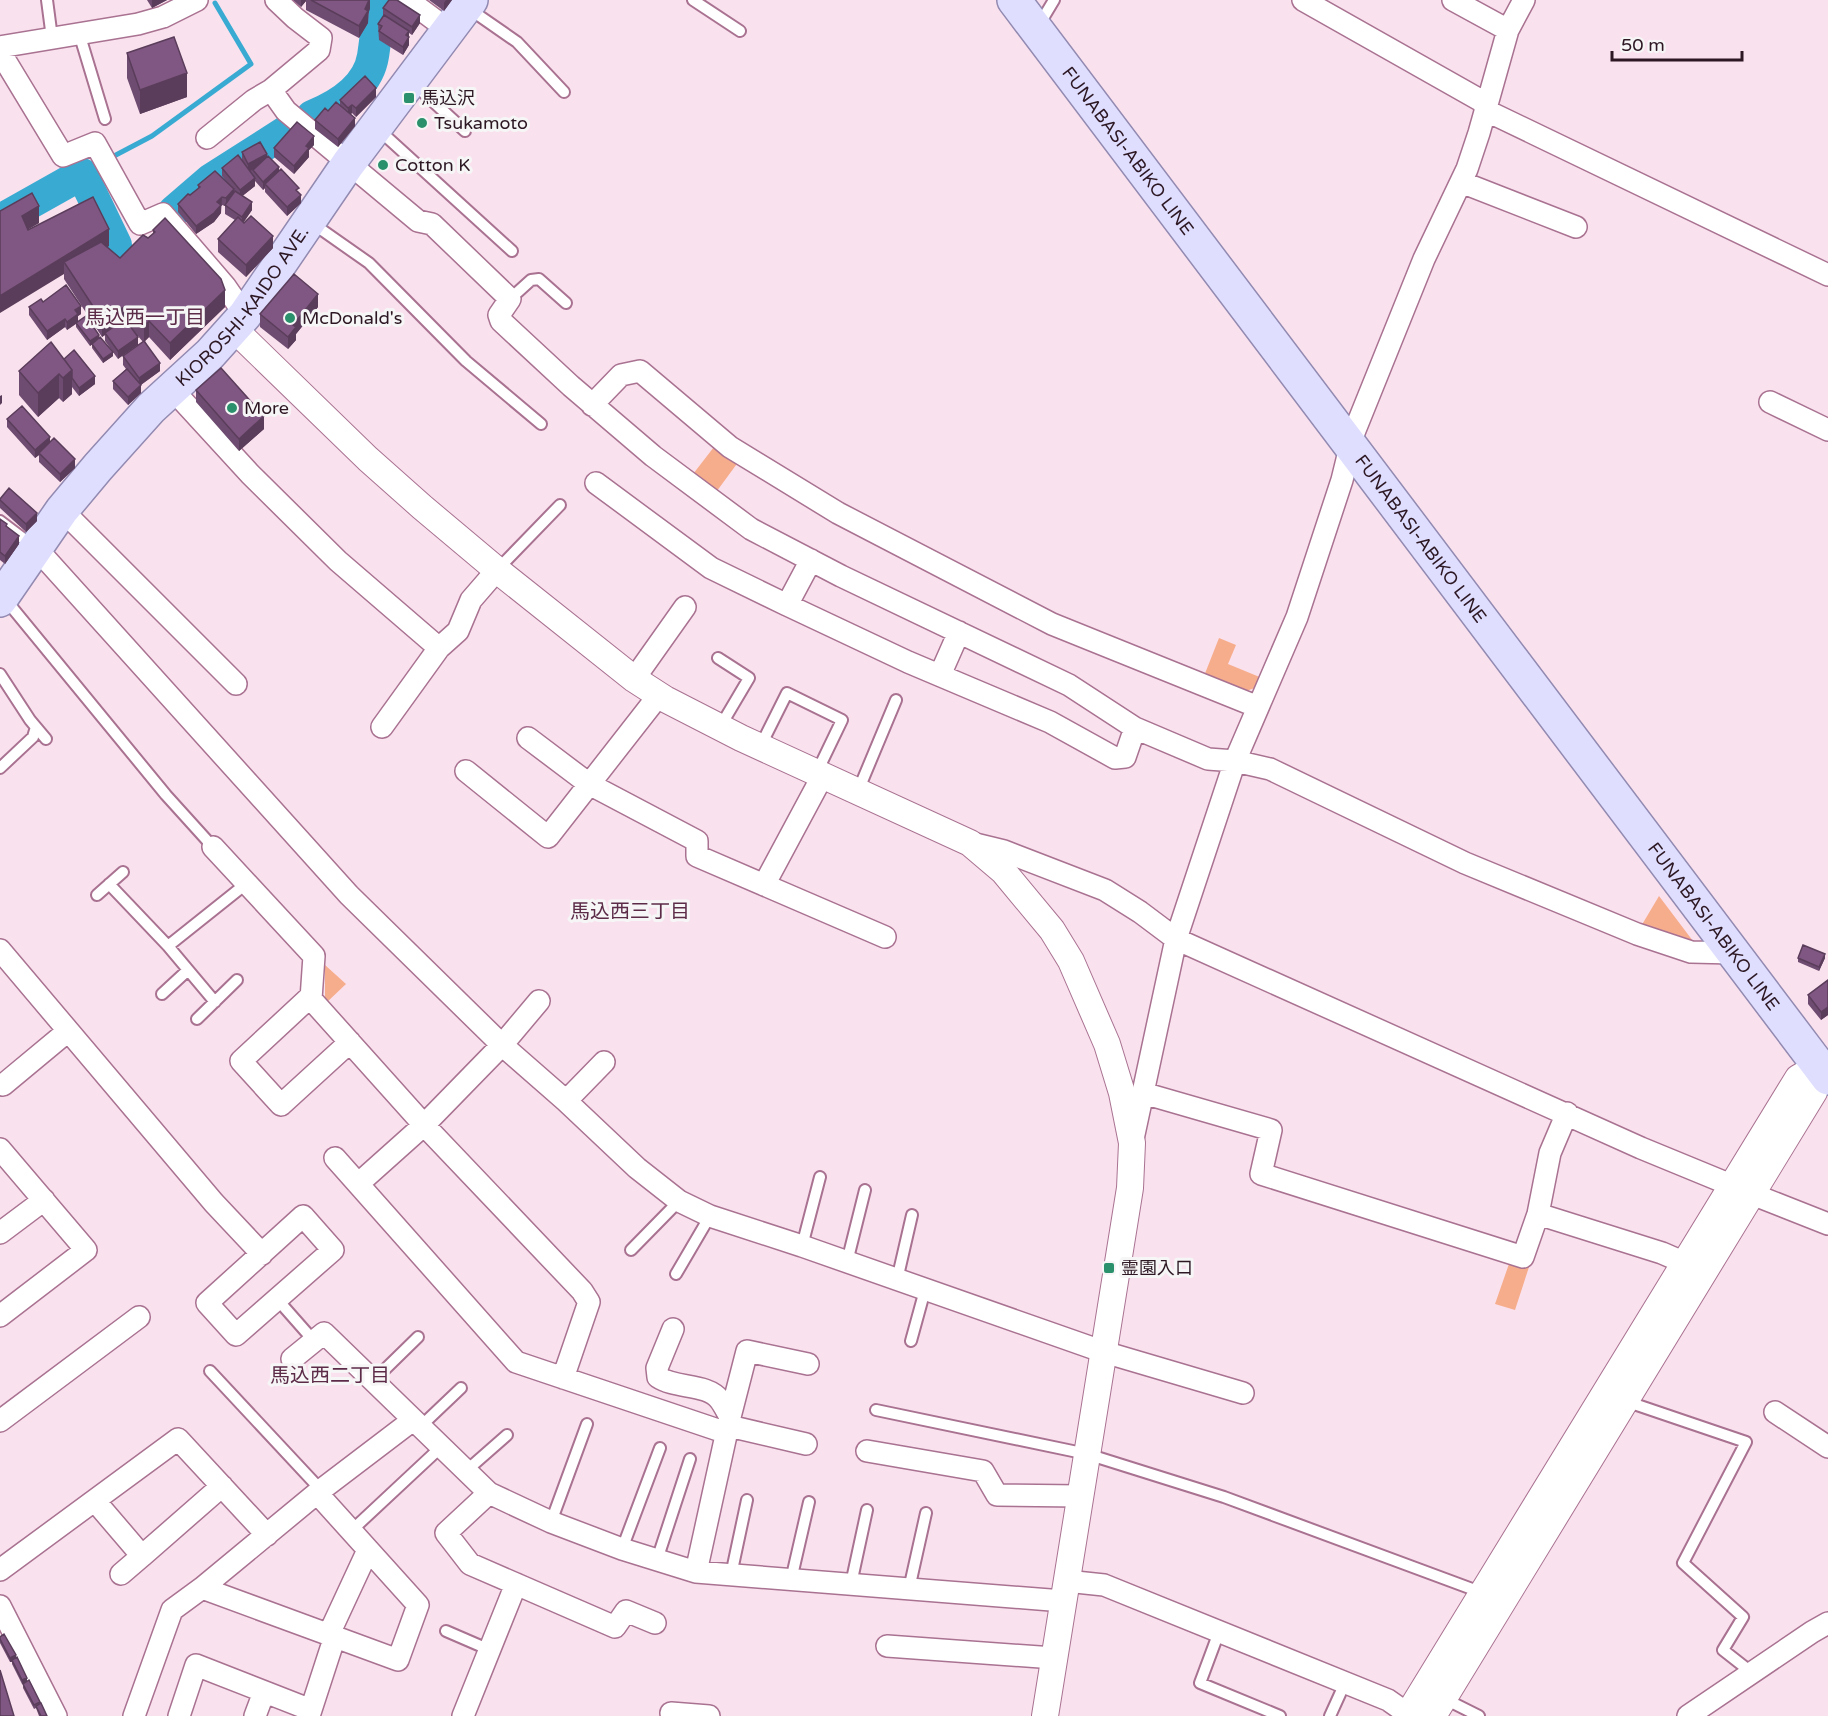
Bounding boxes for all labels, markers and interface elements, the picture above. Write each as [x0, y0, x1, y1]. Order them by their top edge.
scale bar [1612, 24, 1742, 62]
text: 50 m [1621, 34, 1665, 56]
street label: FUNABASI-ABIKO LINE [1057, 62, 1198, 239]
place label: 馬込沢 [421, 87, 475, 109]
marker: 馬込沢 [402, 91, 416, 105]
place label: Tsukamoto [434, 112, 528, 134]
marker: Tsukamoto [415, 116, 429, 130]
place label: Cotton K [395, 154, 470, 176]
marker: Cotton K [376, 158, 390, 172]
street label: KIOROSHI-KAIDO AVE. [171, 222, 313, 391]
district label: 馬込西一丁目 [85, 306, 205, 330]
place label: McDonald's [302, 307, 402, 329]
marker: McDonald's [283, 311, 297, 325]
place label: More [244, 397, 289, 419]
marker: More [225, 401, 239, 415]
street label: FUNABASI-ABIKO LINE [1350, 450, 1491, 627]
street label: FUNABASI-ABIKO LINE [1643, 838, 1784, 1015]
district label: 馬込西三丁目 [570, 900, 690, 924]
place label: 霊園入口 [1121, 1257, 1193, 1279]
marker: 霊園入口 [1102, 1261, 1116, 1275]
district label: 馬込西二丁目 [270, 1364, 390, 1388]

